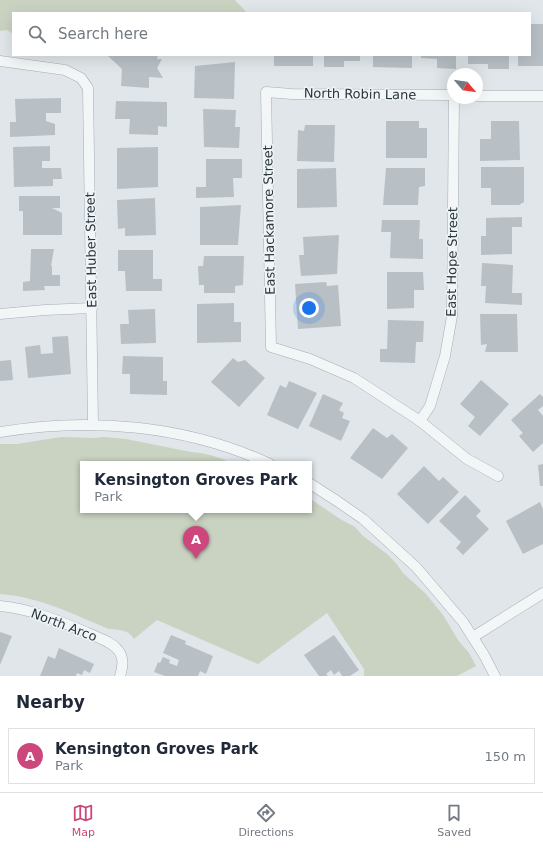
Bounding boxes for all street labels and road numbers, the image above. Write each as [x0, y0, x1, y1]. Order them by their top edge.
street label: North Robin Lane [304, 86, 416, 102]
street label: East Hackamore Street [260, 145, 278, 295]
street label: East Huber Street [82, 192, 100, 308]
street label: East Hope Street [444, 207, 460, 317]
street label: North Arco [29, 606, 99, 644]

